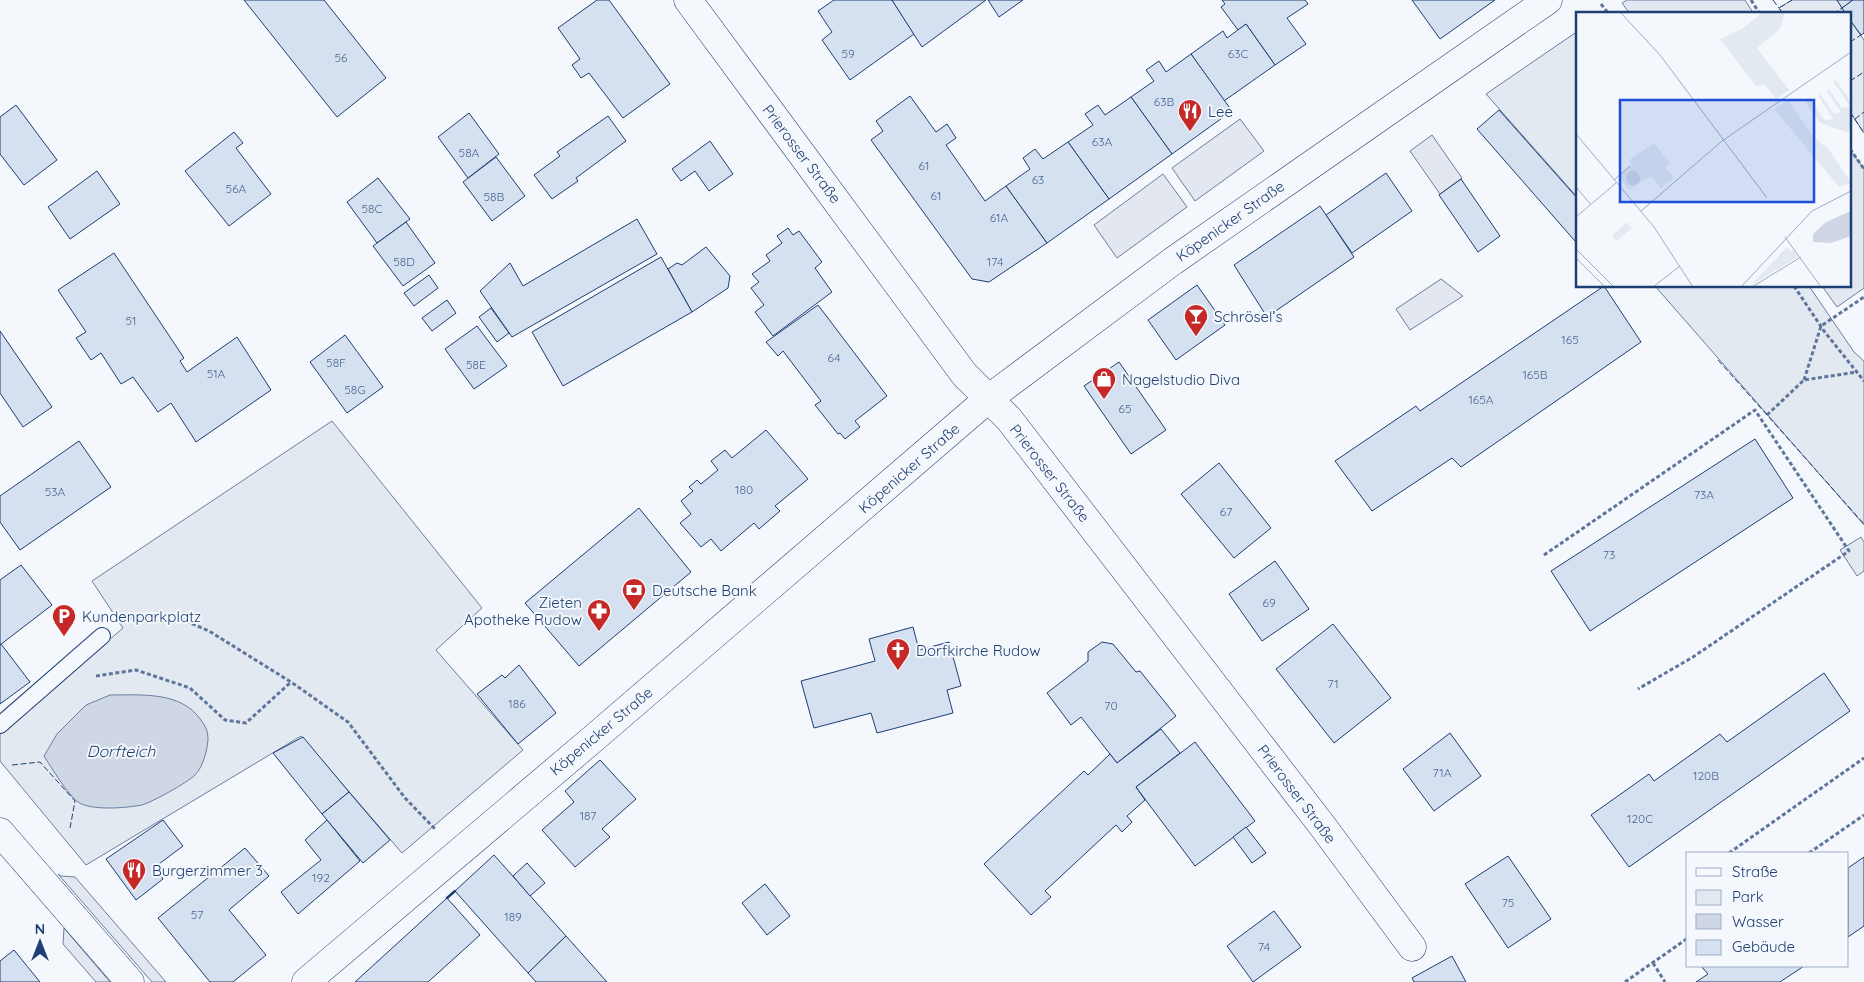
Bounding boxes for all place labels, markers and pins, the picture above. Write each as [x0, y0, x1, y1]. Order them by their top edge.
restaurant icon: Lee [1177, 98, 1203, 132]
place label: Lee [1208, 102, 1233, 121]
bar icon: Schrösel’s [1183, 303, 1209, 337]
place label: Schrösel’s [1214, 307, 1282, 326]
shop icon: Nagelstudio Diva [1091, 366, 1117, 400]
place label: Nagelstudio Diva [1122, 370, 1240, 389]
bank icon: Deutsche Bank [621, 577, 647, 611]
place label: Deutsche Bank [652, 581, 757, 600]
place label: Zieten Apotheke Rudow [464, 593, 582, 629]
pharmacy icon: Zieten Apotheke Rudow [586, 598, 612, 632]
parking icon: Kundenparkplatz [51, 603, 77, 637]
place label: Kundenparkplatz [82, 607, 201, 626]
church icon: Dorfkirche Rudow [885, 637, 911, 671]
place label: Dorfkirche Rudow [916, 641, 1041, 660]
restaurant icon: Burgerzimmer 3 [121, 857, 147, 891]
place label: Burgerzimmer 3 [152, 861, 263, 880]

